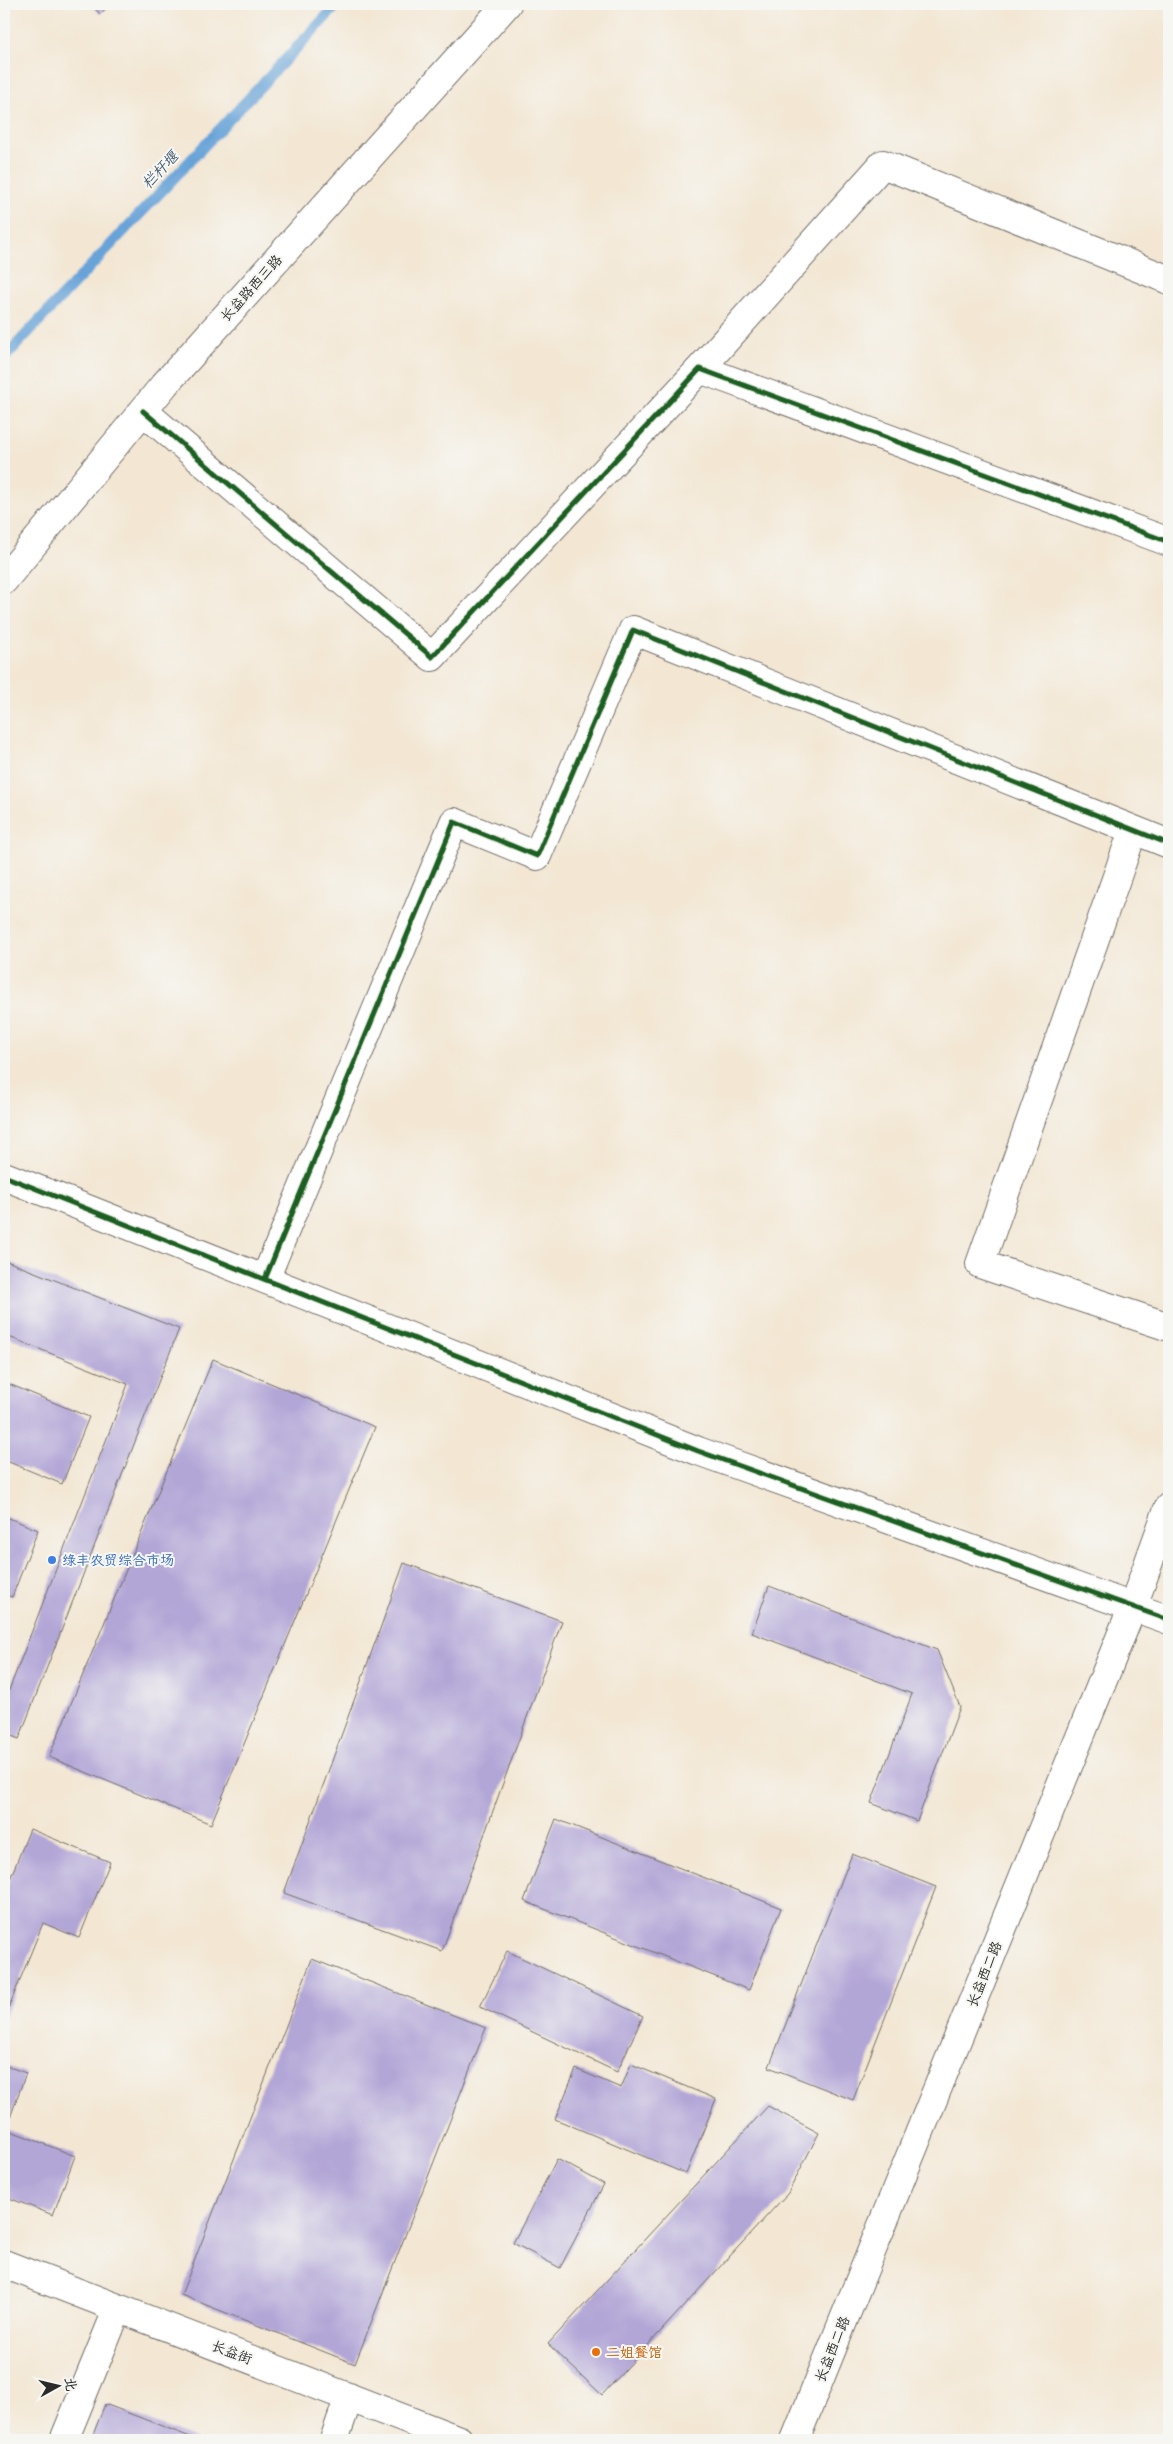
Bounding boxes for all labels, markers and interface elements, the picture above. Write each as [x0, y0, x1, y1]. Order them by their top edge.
water label: 栏杆堰 [137, 145, 184, 193]
street label: 长益路西三路 [216, 251, 286, 325]
place label: 绿丰农贸综合市场 [62, 1551, 174, 1569]
marker: 绿丰农贸综合市场 [46, 1554, 58, 1566]
street label: 长益西二路 [963, 1938, 1005, 2010]
street label: 长益西二路 [811, 2313, 853, 2385]
street label: 长益街 [209, 2336, 255, 2368]
place label: 二姐餐馆 [606, 2343, 662, 2361]
marker: 二姐餐馆 [590, 2346, 602, 2358]
north arrow [32, 2362, 82, 2412]
text: 北 [61, 2376, 81, 2392]

